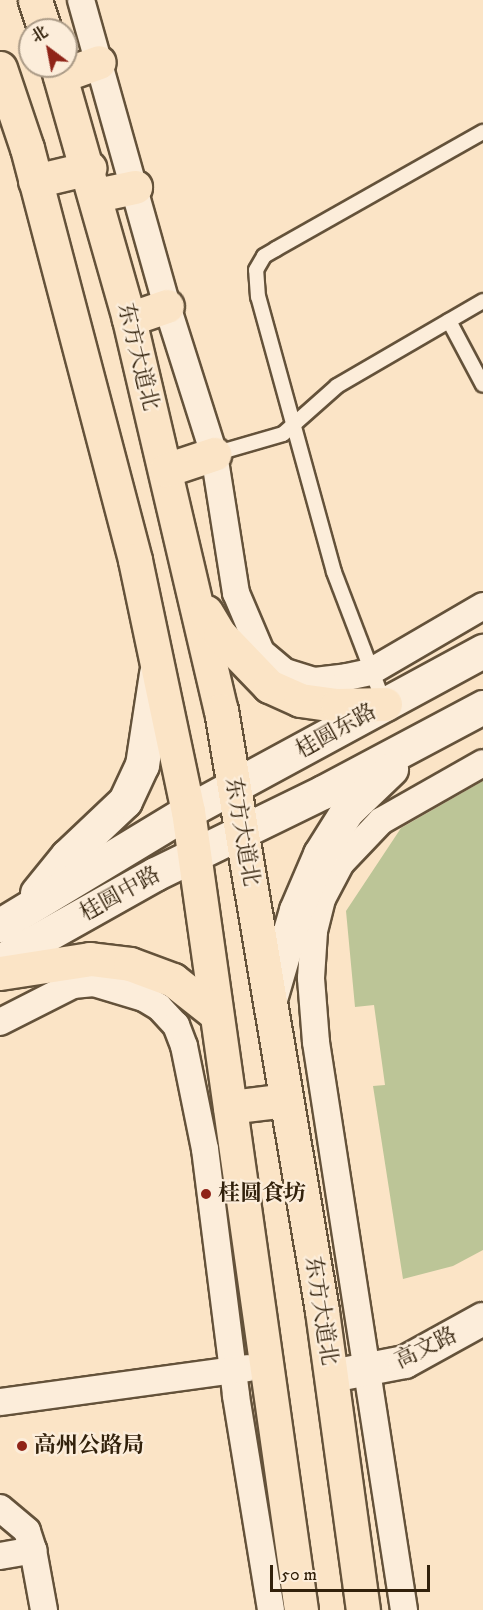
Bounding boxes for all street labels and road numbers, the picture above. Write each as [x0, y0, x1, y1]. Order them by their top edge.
street label: 东方大道北 [112, 300, 164, 414]
street label: 桂圆东路 [291, 698, 381, 764]
street label: 东方大道北 [219, 776, 265, 888]
street label: 桂圆中路 [75, 861, 165, 927]
street label: 东方大道北 [299, 1255, 343, 1367]
street label: 高文路 [391, 1322, 461, 1374]

